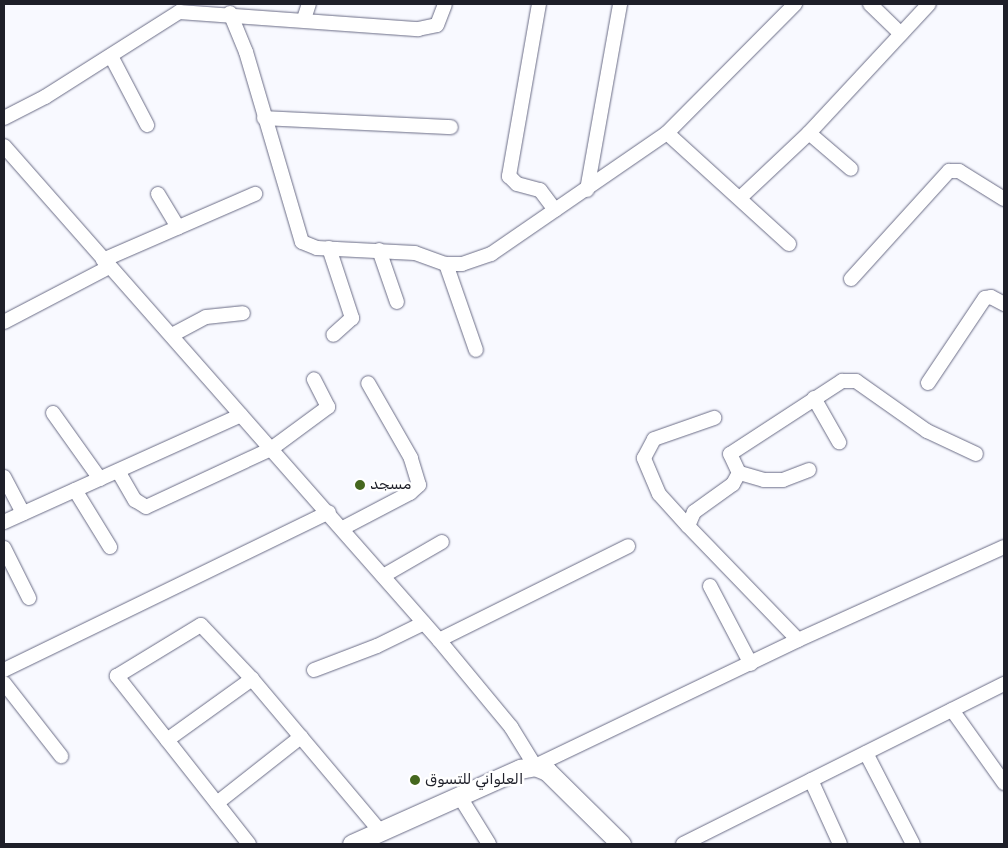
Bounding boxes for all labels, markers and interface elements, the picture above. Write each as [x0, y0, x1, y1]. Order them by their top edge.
place label: مسجد [370, 476, 411, 494]
marker: مسجد [354, 479, 366, 491]
place label: العلواني للتسوق [425, 771, 523, 789]
marker: العلواني للتسوق [409, 774, 421, 786]

